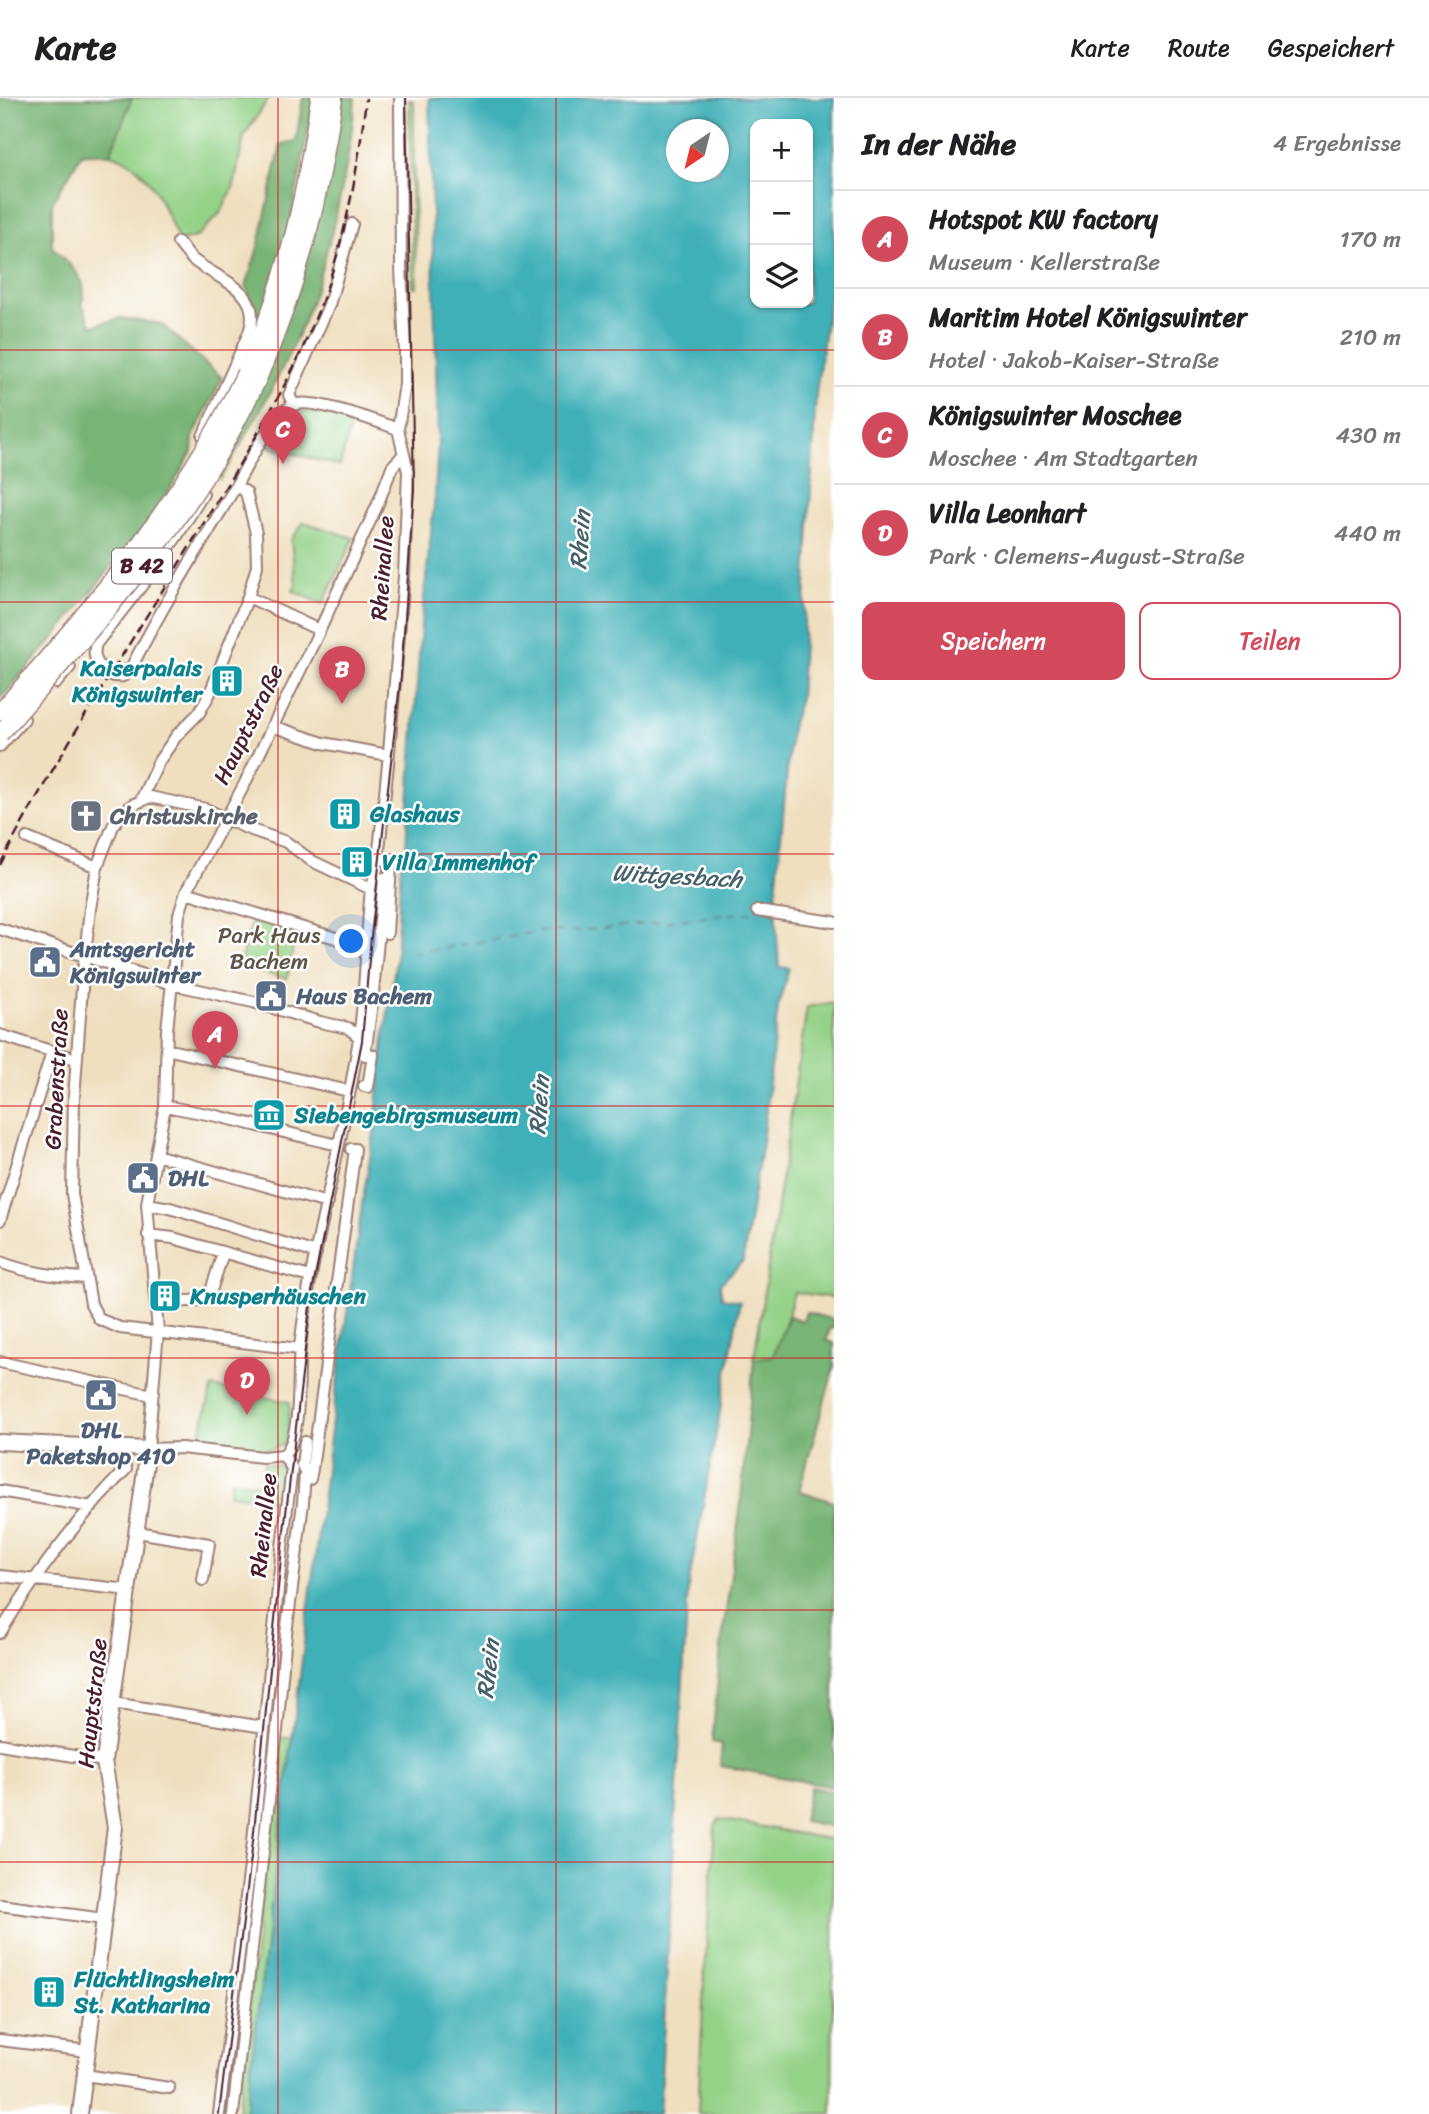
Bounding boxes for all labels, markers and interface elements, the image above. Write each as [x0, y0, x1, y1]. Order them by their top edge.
text: Karte [35, 19, 117, 77]
text: Karte [1071, 27, 1130, 69]
text: Route [1168, 27, 1230, 69]
text: Gespeichert [1268, 27, 1394, 69]
text: In der Nähe [862, 117, 1016, 171]
north arrow [666, 119, 729, 182]
map controls [750, 119, 813, 308]
button: + [750, 119, 813, 182]
text: 4 Ergebnisse [1273, 123, 1401, 164]
button: − [750, 182, 813, 245]
text: Hotspot KW factory [929, 196, 1158, 242]
text: A [877, 219, 893, 260]
text: 170 m [1340, 219, 1401, 260]
text: Museum · Kellerstraße [929, 242, 1160, 283]
button: layers [750, 245, 813, 308]
text: Maritim Hotel Königswinter [929, 294, 1247, 340]
text: B [878, 317, 892, 358]
text: 210 m [1340, 317, 1401, 358]
text: Hotel · Jakob-Kaiser-Straße [929, 340, 1219, 381]
text: Königswinter Moschee [929, 392, 1181, 438]
pin: C [260, 406, 306, 464]
text: C [878, 415, 892, 456]
text: 430 m [1336, 415, 1401, 456]
text: Moschee · Am Stadtgarten [929, 438, 1198, 479]
text: Villa Leonhart [929, 490, 1086, 536]
water label: Rhein [557, 506, 603, 571]
text: D [878, 513, 892, 554]
text: 440 m [1334, 513, 1401, 554]
street label: Rheinallee [358, 514, 407, 622]
text: Park · Clemens-August-Straße [929, 536, 1245, 577]
road number: B 42 [112, 548, 172, 584]
button: Speichern [862, 602, 1125, 680]
button: Teilen [1139, 602, 1401, 680]
pin: B [319, 646, 365, 704]
place label: Kaiserpalais Königswinter [71, 648, 205, 715]
street label: Hauptstraße [201, 656, 296, 792]
building icon: Kaiserpalais Königswinter [208, 662, 246, 700]
place label: Glashaus [369, 794, 461, 835]
building icon: Glashaus [326, 795, 364, 833]
place label: Christuskirche [109, 796, 258, 837]
church icon: Christuskirche [67, 797, 105, 835]
place label: Villa Immenhof [382, 842, 538, 883]
building icon: Villa Immenhof [338, 843, 376, 881]
water label: Wittgesbach [611, 852, 745, 900]
park label: Park Haus Bachem [218, 915, 321, 982]
your location [334, 924, 368, 958]
place label: Amtsgericht Königswinter [69, 929, 202, 996]
public building icon: Amtsgericht Königswinter [26, 943, 64, 981]
place label: Haus Bachem [295, 976, 432, 1017]
public building icon: Haus Bachem [252, 977, 290, 1015]
street label: Grabenstraße [32, 1007, 81, 1151]
pin: A [192, 1011, 238, 1069]
water label: Rhein [516, 1071, 562, 1136]
place label: Siebengebirgsmuseum [293, 1095, 518, 1136]
museum icon: Siebengebirgsmuseum [250, 1096, 288, 1134]
place label: DHL [168, 1158, 209, 1199]
public building icon: DHL [124, 1159, 162, 1197]
place label: Knusperhäuschen [189, 1276, 366, 1317]
building icon: Knusperhäuschen [146, 1277, 184, 1315]
pin: D [224, 1357, 270, 1415]
public building icon: DHL Paketshop 410 [82, 1376, 120, 1414]
place label: DHL Paketshop 410 [26, 1410, 176, 1477]
street label: Rheinallee [238, 1471, 289, 1579]
water label: Rhein [464, 1634, 512, 1701]
street label: Hauptstraße [65, 1636, 120, 1770]
place label: Flüchtlingsheim St. Katharina [73, 1959, 235, 2026]
building icon: Flüchtlingsheim St. Katharina [30, 1973, 68, 2011]

